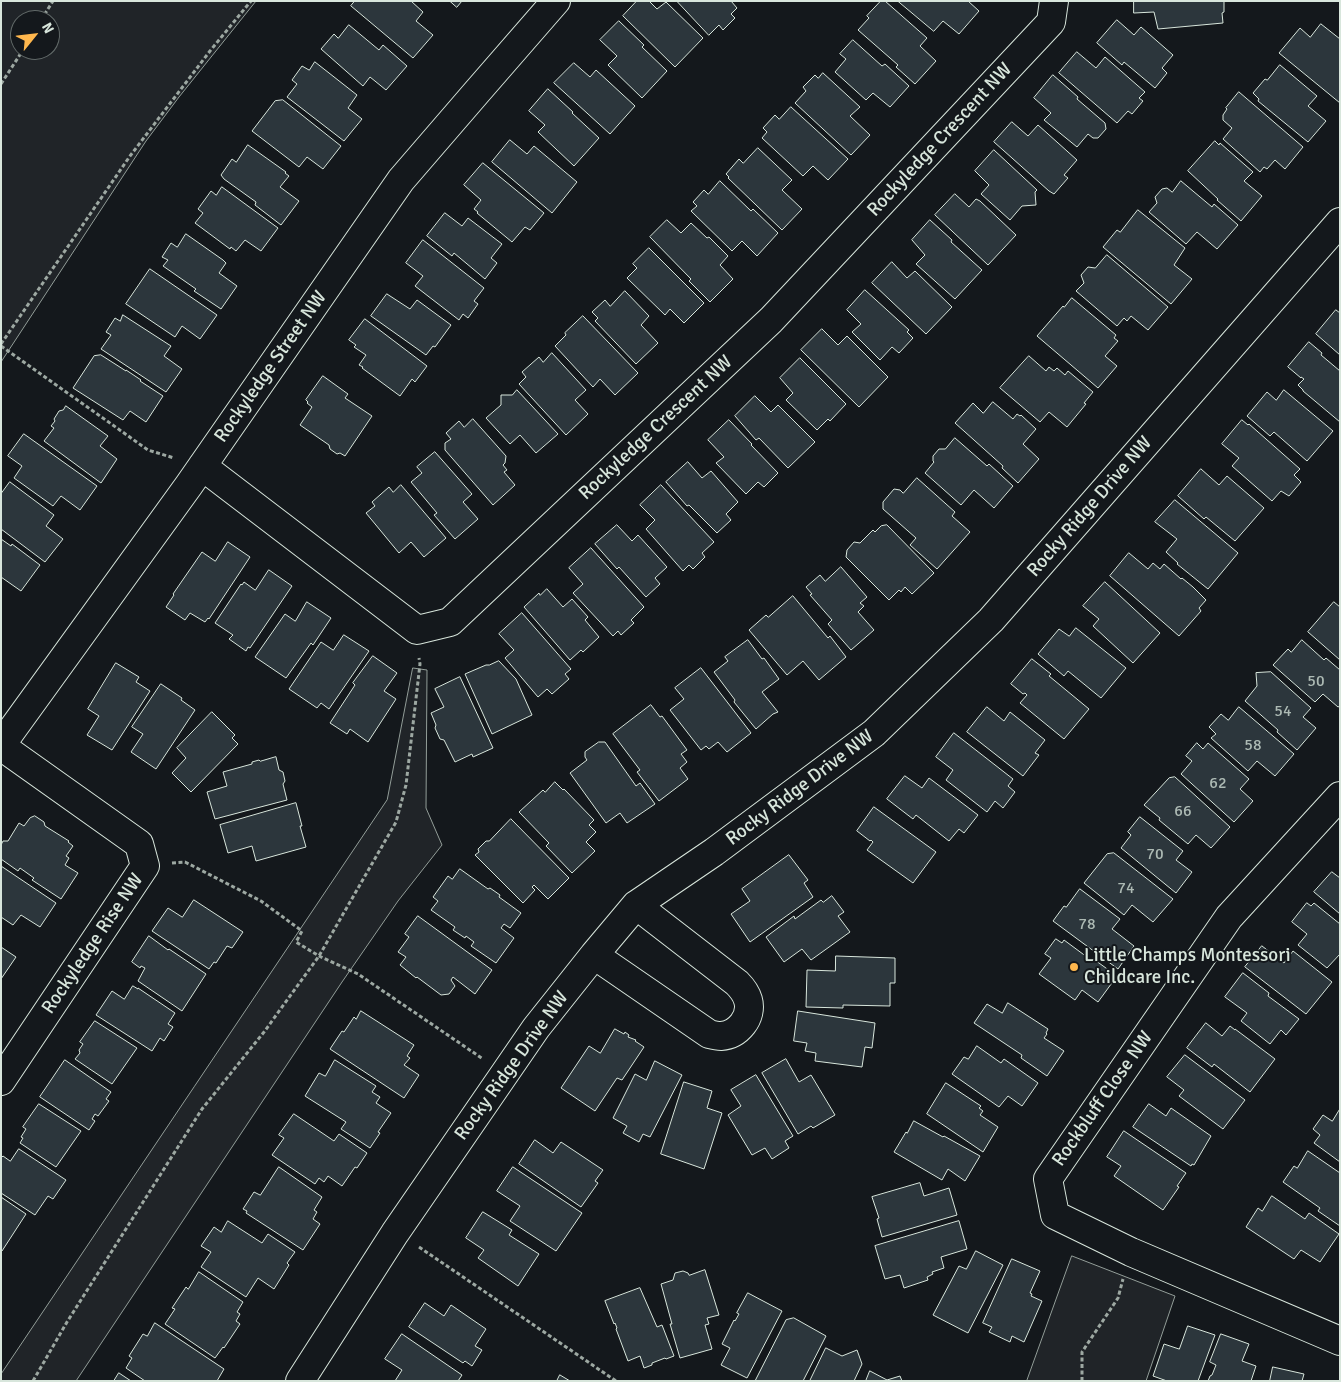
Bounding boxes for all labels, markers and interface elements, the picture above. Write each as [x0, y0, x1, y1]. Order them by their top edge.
north arrow [10, 10, 60, 60]
text: N [38, 20, 57, 36]
street label: Rockyledge Crescent NW [863, 58, 1017, 222]
street label: Rockyledge Street NW [210, 287, 332, 447]
street label: Rockyledge Crescent NW [574, 351, 738, 505]
street label: Rocky Ridge Drive NW [1023, 432, 1157, 582]
house number: 50 [1307, 672, 1325, 692]
house number: 54 [1274, 702, 1292, 722]
street label: Rocky Ridge Drive NW [722, 725, 878, 851]
house number: 58 [1244, 736, 1262, 756]
house number: 62 [1209, 774, 1227, 794]
house number: 66 [1174, 802, 1192, 822]
house number: 70 [1146, 845, 1164, 865]
street label: Rockyledge Rise NW [37, 869, 149, 1019]
house number: 74 [1117, 879, 1135, 899]
house number: 78 [1078, 915, 1096, 935]
place label: Little Champs Montessori Childcare Inc. [1084, 945, 1291, 989]
marker: Little Champs Montessori Childcare Inc. [1068, 961, 1080, 973]
street label: Rocky Ridge Drive NW [450, 987, 574, 1145]
street label: Rockbluff Close NW [1048, 1027, 1158, 1171]

